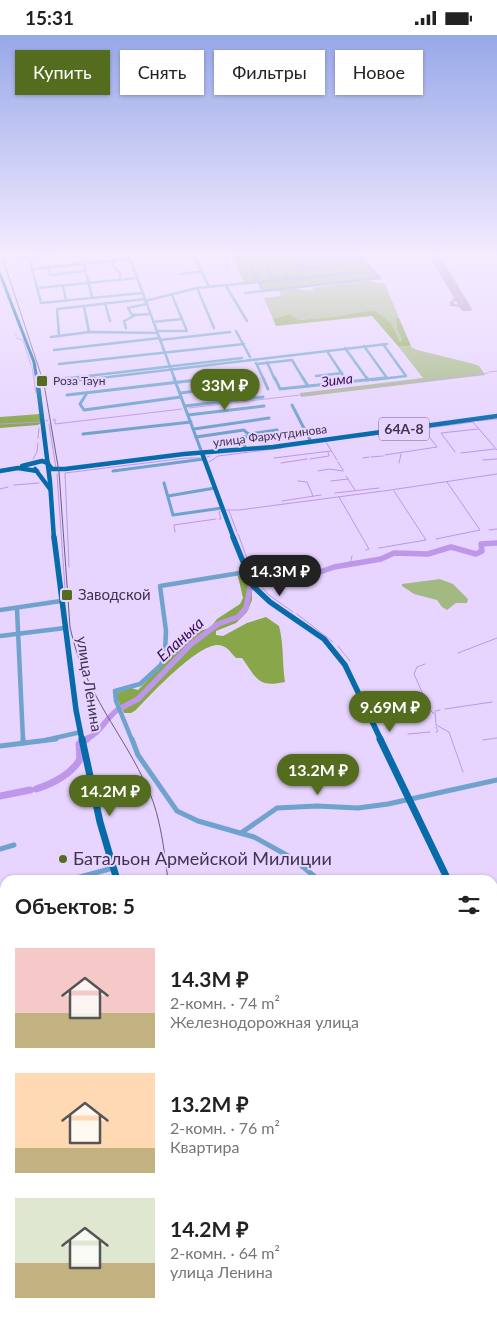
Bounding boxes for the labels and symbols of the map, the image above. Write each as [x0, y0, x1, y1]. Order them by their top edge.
pin: 33M ₽ [190, 369, 260, 411]
water label: Зима [319, 369, 354, 390]
place label: Роза Таун [53, 373, 105, 388]
marker: Роза Таун [35, 374, 49, 388]
road number: 64А-8 [379, 417, 429, 441]
street label: улица Фархутдинова [212, 421, 328, 450]
pin: 14.3M ₽ [234, 555, 326, 597]
place label: Заводской [78, 585, 151, 603]
marker: Заводской [60, 588, 74, 602]
water label: Еланька [152, 613, 207, 665]
street label: улица Ленина [74, 635, 106, 733]
pin: 9.69M ₽ [344, 691, 436, 733]
pin: 13.2M ₽ [272, 753, 364, 796]
pin: 14.2M ₽ [64, 775, 156, 817]
place label: Батальон Армейской Милиции [73, 847, 332, 869]
marker: Батальон Армейской Милиции [57, 853, 69, 865]

